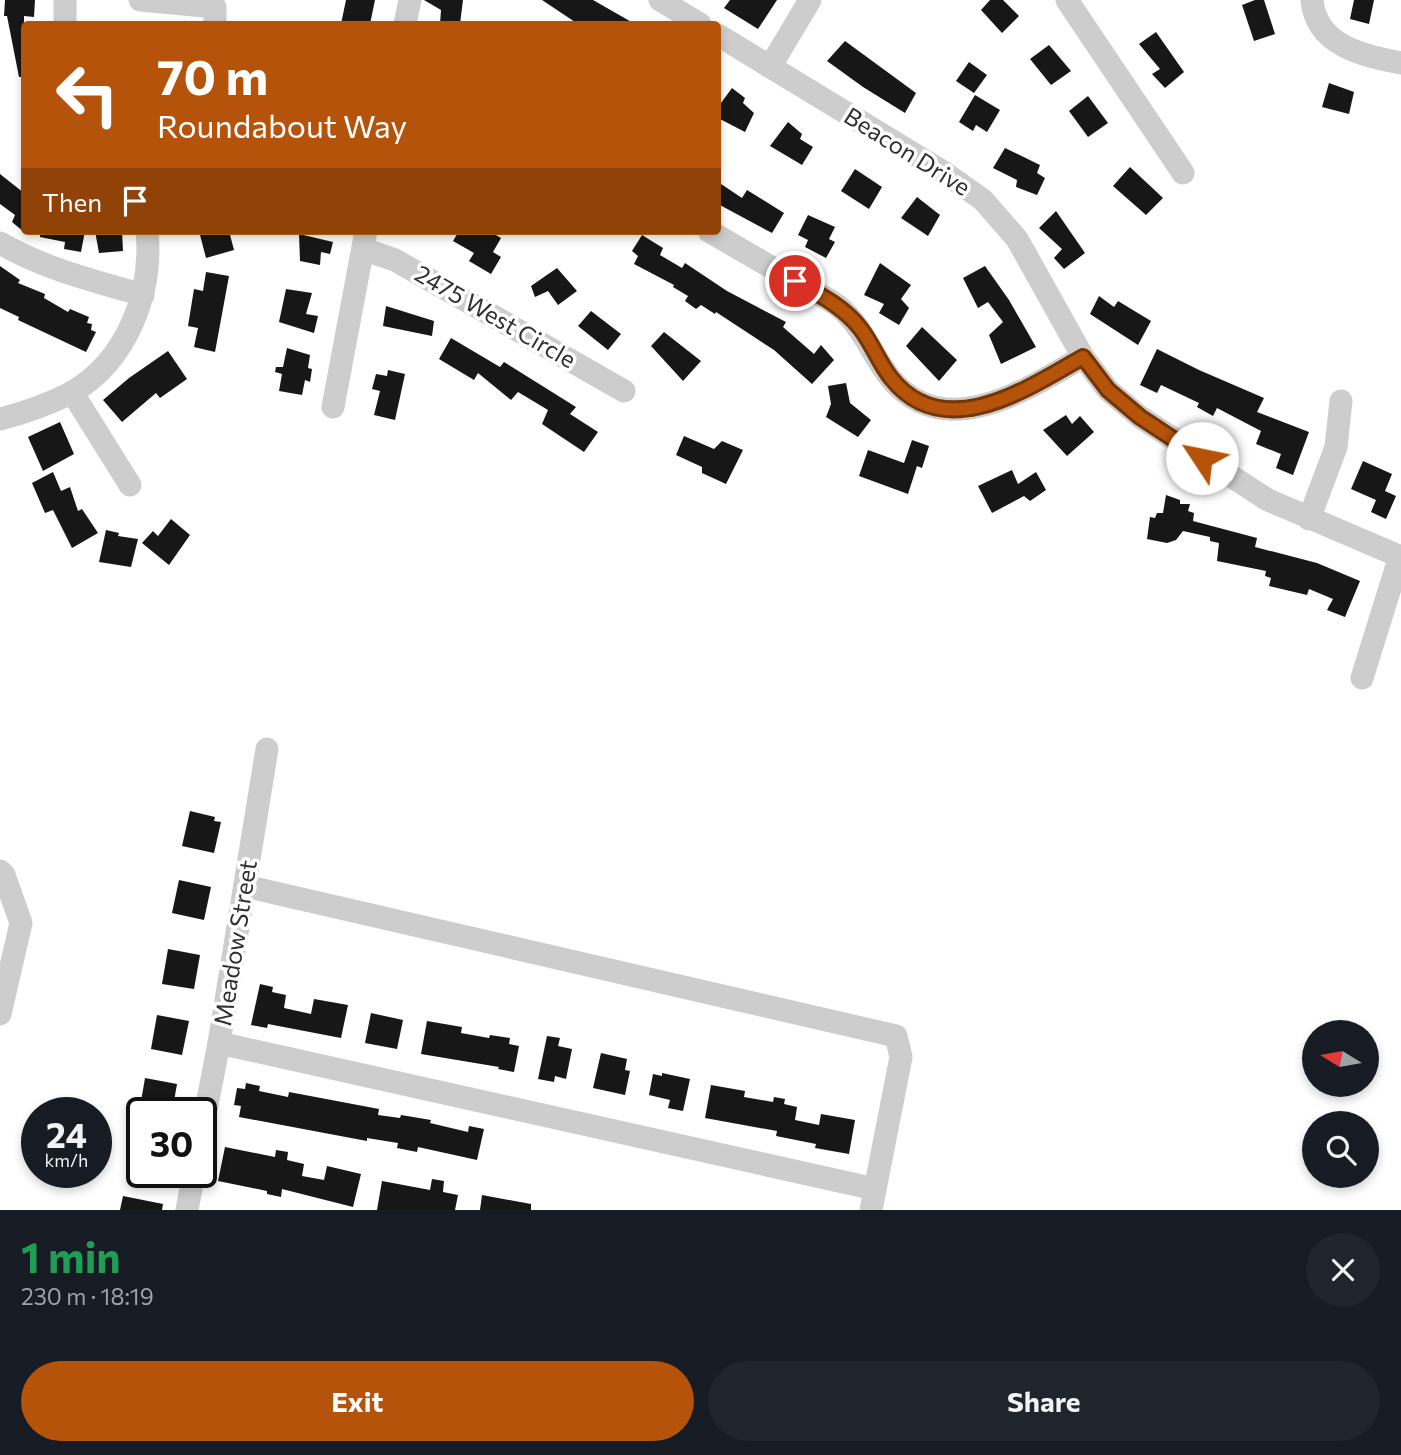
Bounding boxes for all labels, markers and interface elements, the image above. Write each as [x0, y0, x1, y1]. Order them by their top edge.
text: 70 m [157, 45, 268, 105]
icon: left [42, 49, 133, 140]
street label: Beacon Drive [839, 100, 976, 201]
text: Roundabout Way [157, 105, 407, 145]
icon: arrive [116, 182, 154, 220]
text: Then [42, 186, 102, 217]
pin [765, 251, 825, 311]
street label: 2475 West Circle [410, 258, 581, 374]
icon: arrive [776, 262, 814, 300]
position arrow [1165, 421, 1239, 495]
street label: Meadow Street [207, 858, 262, 1028]
north arrow [1302, 1020, 1379, 1097]
map controls [1302, 1020, 1379, 1188]
speed limit sign: 30 [126, 1097, 217, 1188]
button: search [1302, 1111, 1379, 1188]
text: 24 [46, 1112, 87, 1155]
text: km/h [45, 1149, 88, 1171]
text: 1 min [21, 1230, 121, 1282]
button: close [1306, 1233, 1380, 1307]
text: 230 m · 18:19 [21, 1282, 154, 1310]
button: Exit [21, 1361, 694, 1441]
button: Share [708, 1361, 1380, 1441]

